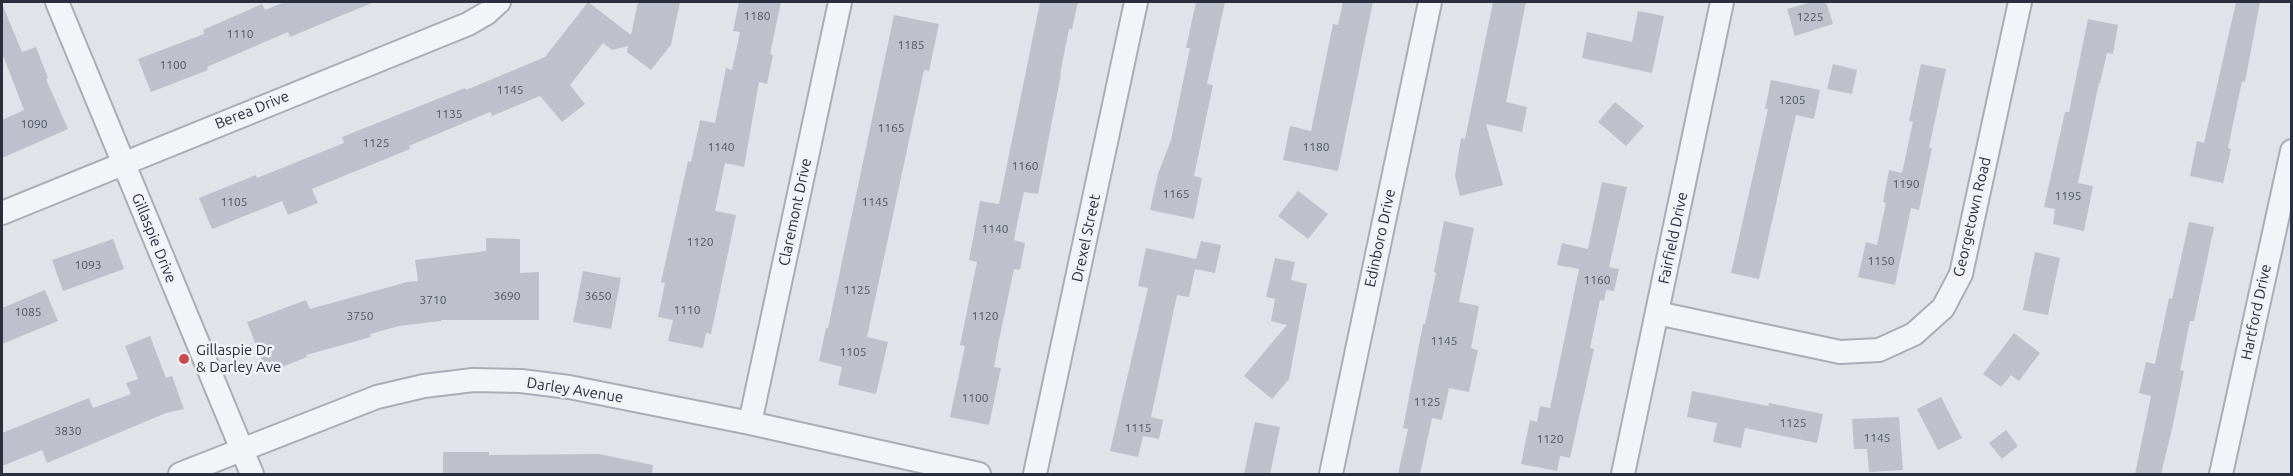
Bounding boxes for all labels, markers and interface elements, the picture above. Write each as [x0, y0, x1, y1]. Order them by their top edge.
house number: 1180 [743, 9, 771, 23]
house number: 1225 [1796, 10, 1824, 24]
house number: 1110 [226, 27, 254, 41]
house number: 1185 [897, 38, 925, 52]
house number: 1100 [159, 58, 187, 72]
house number: 1145 [496, 83, 524, 97]
street label: Berea Drive [212, 87, 292, 133]
house number: 1205 [1778, 93, 1806, 107]
house number: 1135 [435, 107, 463, 121]
house number: 1090 [20, 117, 48, 131]
house number: 1165 [877, 121, 905, 135]
house number: 1125 [362, 136, 390, 150]
house number: 1140 [707, 140, 735, 154]
house number: 1180 [1302, 140, 1330, 154]
street label: Georgetown Road [1949, 155, 1995, 279]
street label: Claremont Drive [775, 156, 815, 268]
house number: 1160 [1011, 159, 1039, 173]
house number: 1190 [1892, 177, 1920, 191]
house number: 1165 [1162, 187, 1190, 201]
street label: Edinboro Drive [1361, 187, 1399, 289]
house number: 1195 [2054, 189, 2082, 203]
street label: Gillaspie Drive [128, 190, 180, 286]
street label: Fairfield Drive [1654, 190, 1692, 286]
street label: Drexel Street [1068, 192, 1104, 284]
house number: 1105 [220, 195, 248, 209]
house number: 1145 [861, 195, 889, 209]
house number: 1140 [981, 222, 1009, 236]
house number: 1120 [686, 235, 714, 249]
house number: 1150 [1867, 254, 1895, 268]
house number: 1093 [74, 258, 102, 272]
street label: Hartford Drive [2237, 262, 2275, 362]
house number: 1160 [1583, 273, 1611, 287]
house number: 1125 [843, 283, 871, 297]
house number: 3690 [493, 289, 521, 303]
house number: 3650 [584, 289, 612, 303]
house number: 3710 [419, 293, 447, 307]
house number: 1110 [673, 303, 701, 317]
house number: 1085 [14, 305, 42, 319]
house number: 3750 [346, 309, 374, 323]
house number: 1120 [971, 309, 999, 323]
house number: 1145 [1430, 334, 1458, 348]
place label: Gillaspie Dr & Darley Ave [196, 341, 281, 376]
house number: 1105 [839, 345, 867, 359]
marker: Gillaspie Dr & Darley Ave [177, 352, 191, 366]
street label: Darley Avenue [525, 373, 625, 407]
house number: 1100 [961, 391, 989, 405]
house number: 1125 [1413, 395, 1441, 409]
house number: 1125 [1779, 416, 1807, 430]
house number: 1115 [1124, 421, 1152, 435]
house number: 3830 [54, 424, 82, 438]
house number: 1145 [1863, 431, 1891, 445]
house number: 1120 [1536, 432, 1564, 446]

